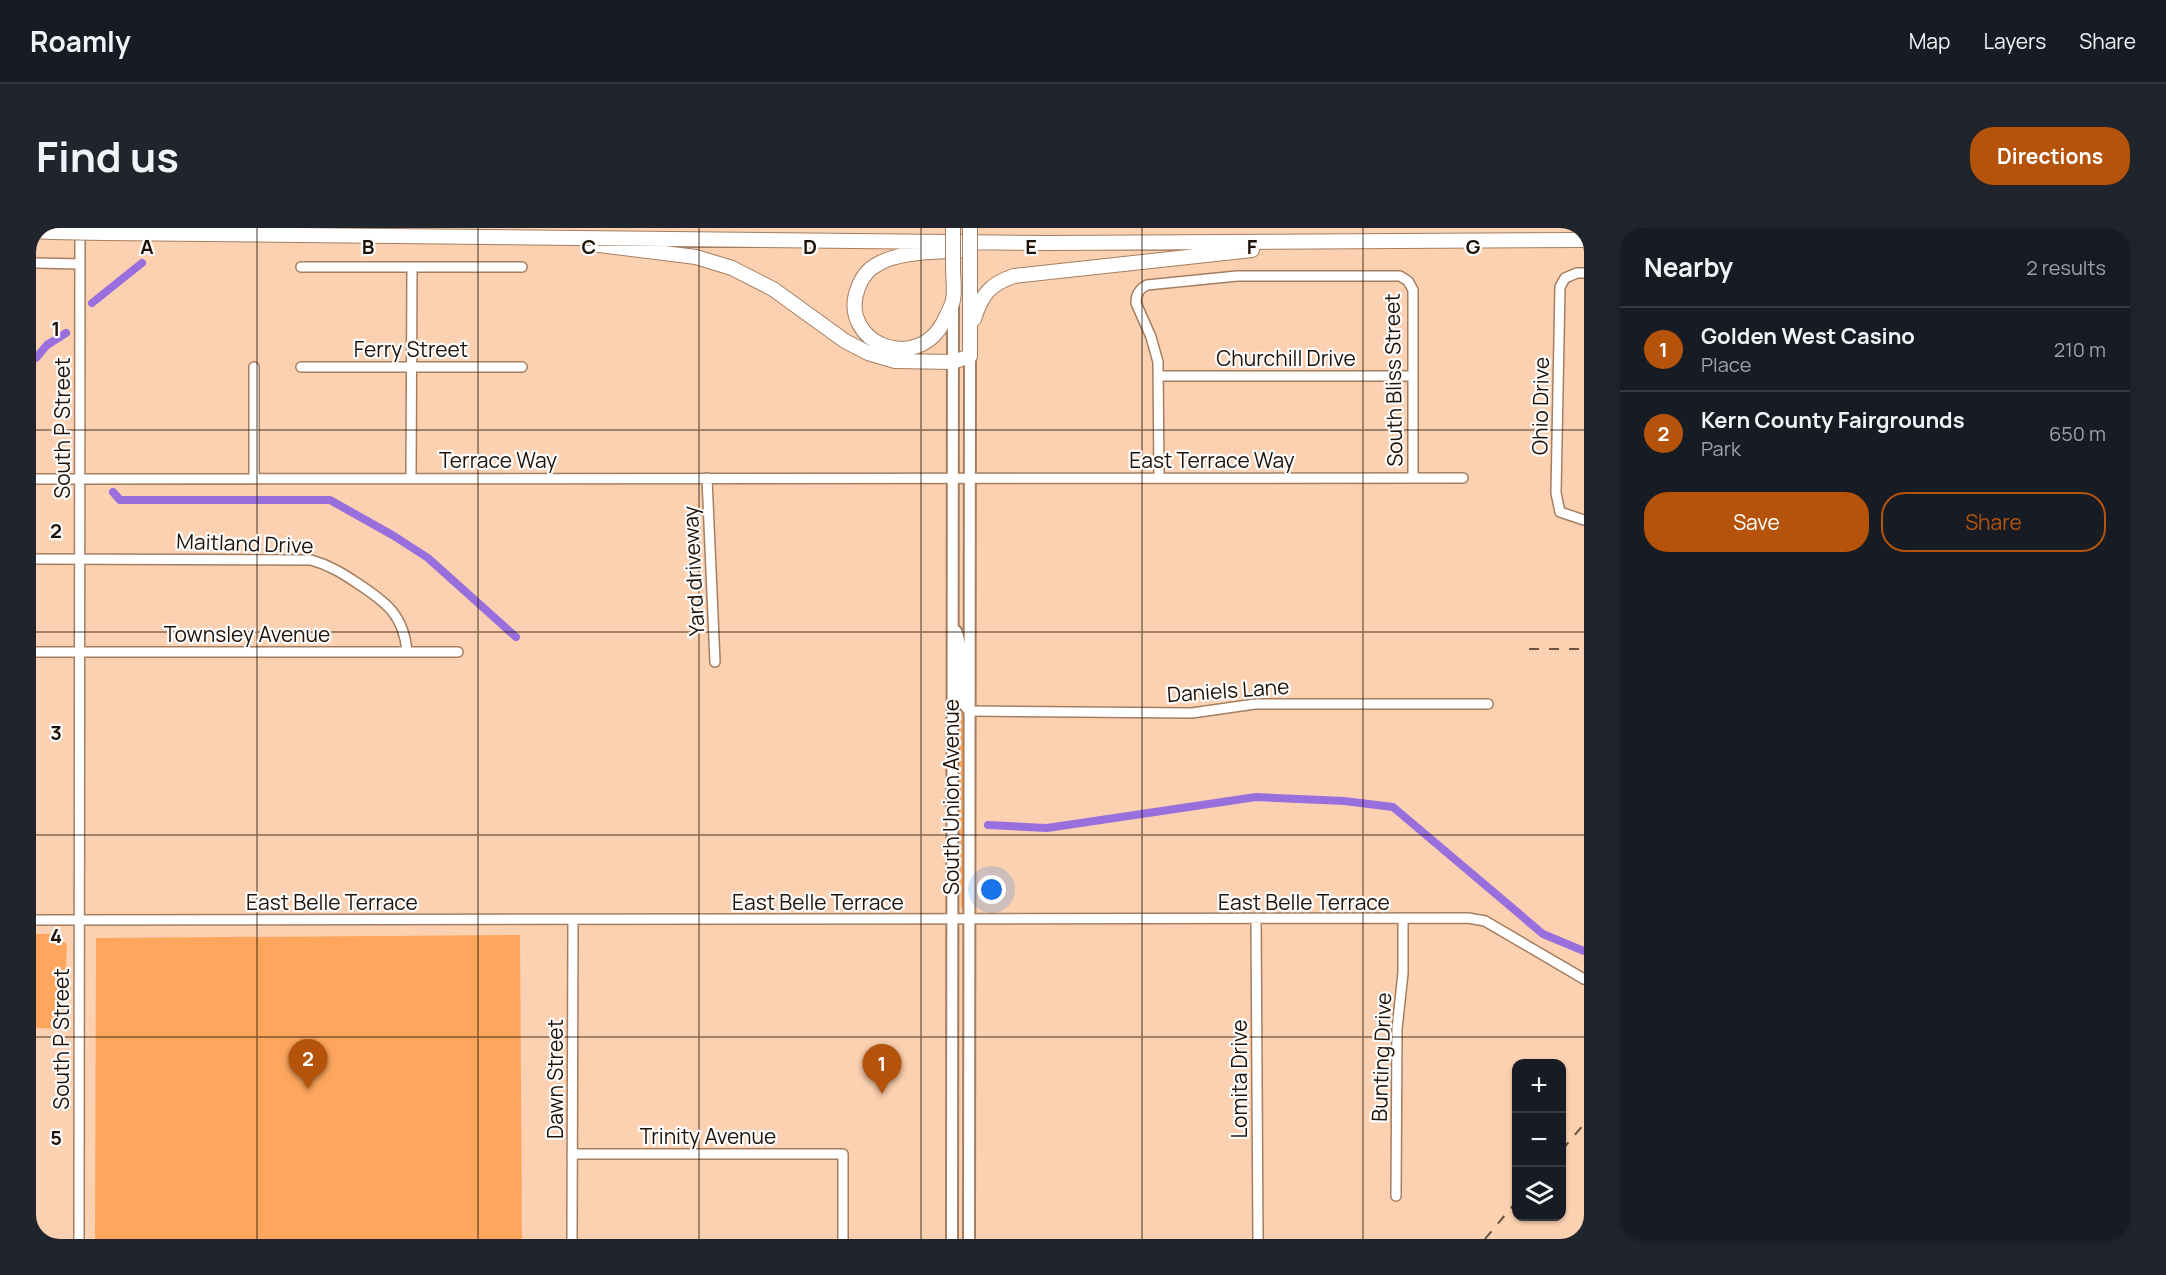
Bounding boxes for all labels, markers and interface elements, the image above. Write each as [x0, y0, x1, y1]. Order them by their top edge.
text: Roamly [30, 22, 131, 60]
text: Map [1909, 27, 1950, 55]
text: Layers [1983, 27, 2046, 55]
text: Share [2079, 27, 2136, 55]
text: Find us [36, 127, 179, 185]
button: Directions [1970, 127, 2130, 185]
text: A [140, 233, 154, 260]
text: B [362, 233, 375, 260]
text: C [582, 233, 596, 260]
text: D [803, 233, 817, 260]
text: E [1025, 233, 1037, 260]
text: F [1247, 233, 1258, 260]
text: G [1466, 233, 1481, 260]
text: Nearby [1644, 249, 1733, 285]
text: 2 results [2026, 254, 2106, 281]
street label: South Bliss Street [1377, 293, 1409, 467]
text: 1 [52, 315, 60, 342]
text: Golden West Casino [1701, 321, 1915, 351]
street label: Ferry Street [354, 335, 468, 363]
text: 1 [1659, 336, 1668, 363]
text: 210 m [2054, 336, 2106, 363]
street label: Churchill Drive [1216, 344, 1356, 372]
text: Place [1701, 351, 1751, 378]
street label: South P Street [48, 357, 76, 499]
street label: Ohio Drive [1525, 357, 1555, 455]
text: Kern County Fairgrounds [1701, 405, 1965, 435]
text: 2 [1658, 420, 1669, 447]
text: 650 m [2049, 420, 2106, 447]
text: Park [1701, 435, 1741, 462]
street label: Terrace Way [439, 446, 557, 474]
street label: East Terrace Way [1129, 446, 1295, 474]
button: Save [1644, 492, 1869, 552]
button: Share [1881, 492, 2106, 552]
street label: Yard driveway [676, 505, 710, 637]
text: 2 [50, 517, 62, 544]
street label: Maitland Drive [176, 527, 314, 559]
street label: Townsley Avenue [164, 620, 330, 648]
street label: Daniels Lane [1166, 672, 1290, 708]
street label: South Union Avenue [937, 699, 965, 895]
text: 3 [50, 719, 62, 746]
your location [977, 875, 1006, 904]
street label: East Belle Terrace [246, 888, 418, 916]
street label: East Belle Terrace [732, 888, 904, 916]
street label: East Belle Terrace [1218, 888, 1390, 916]
text: 4 [50, 922, 62, 949]
street label: South P Street [47, 968, 75, 1110]
street label: Bunting Drive [1365, 992, 1397, 1122]
street label: Dawn Street [541, 1019, 569, 1139]
street label: Lomita Drive [1225, 1019, 1253, 1139]
pin: 2 [288, 1040, 328, 1089]
pin: 1 [862, 1044, 902, 1094]
map controls [1512, 1059, 1566, 1221]
button: + [1512, 1059, 1566, 1113]
button: − [1512, 1113, 1566, 1167]
street label: Trinity Avenue [640, 1122, 776, 1150]
text: 5 [50, 1124, 62, 1151]
button: layers [1512, 1167, 1566, 1221]

